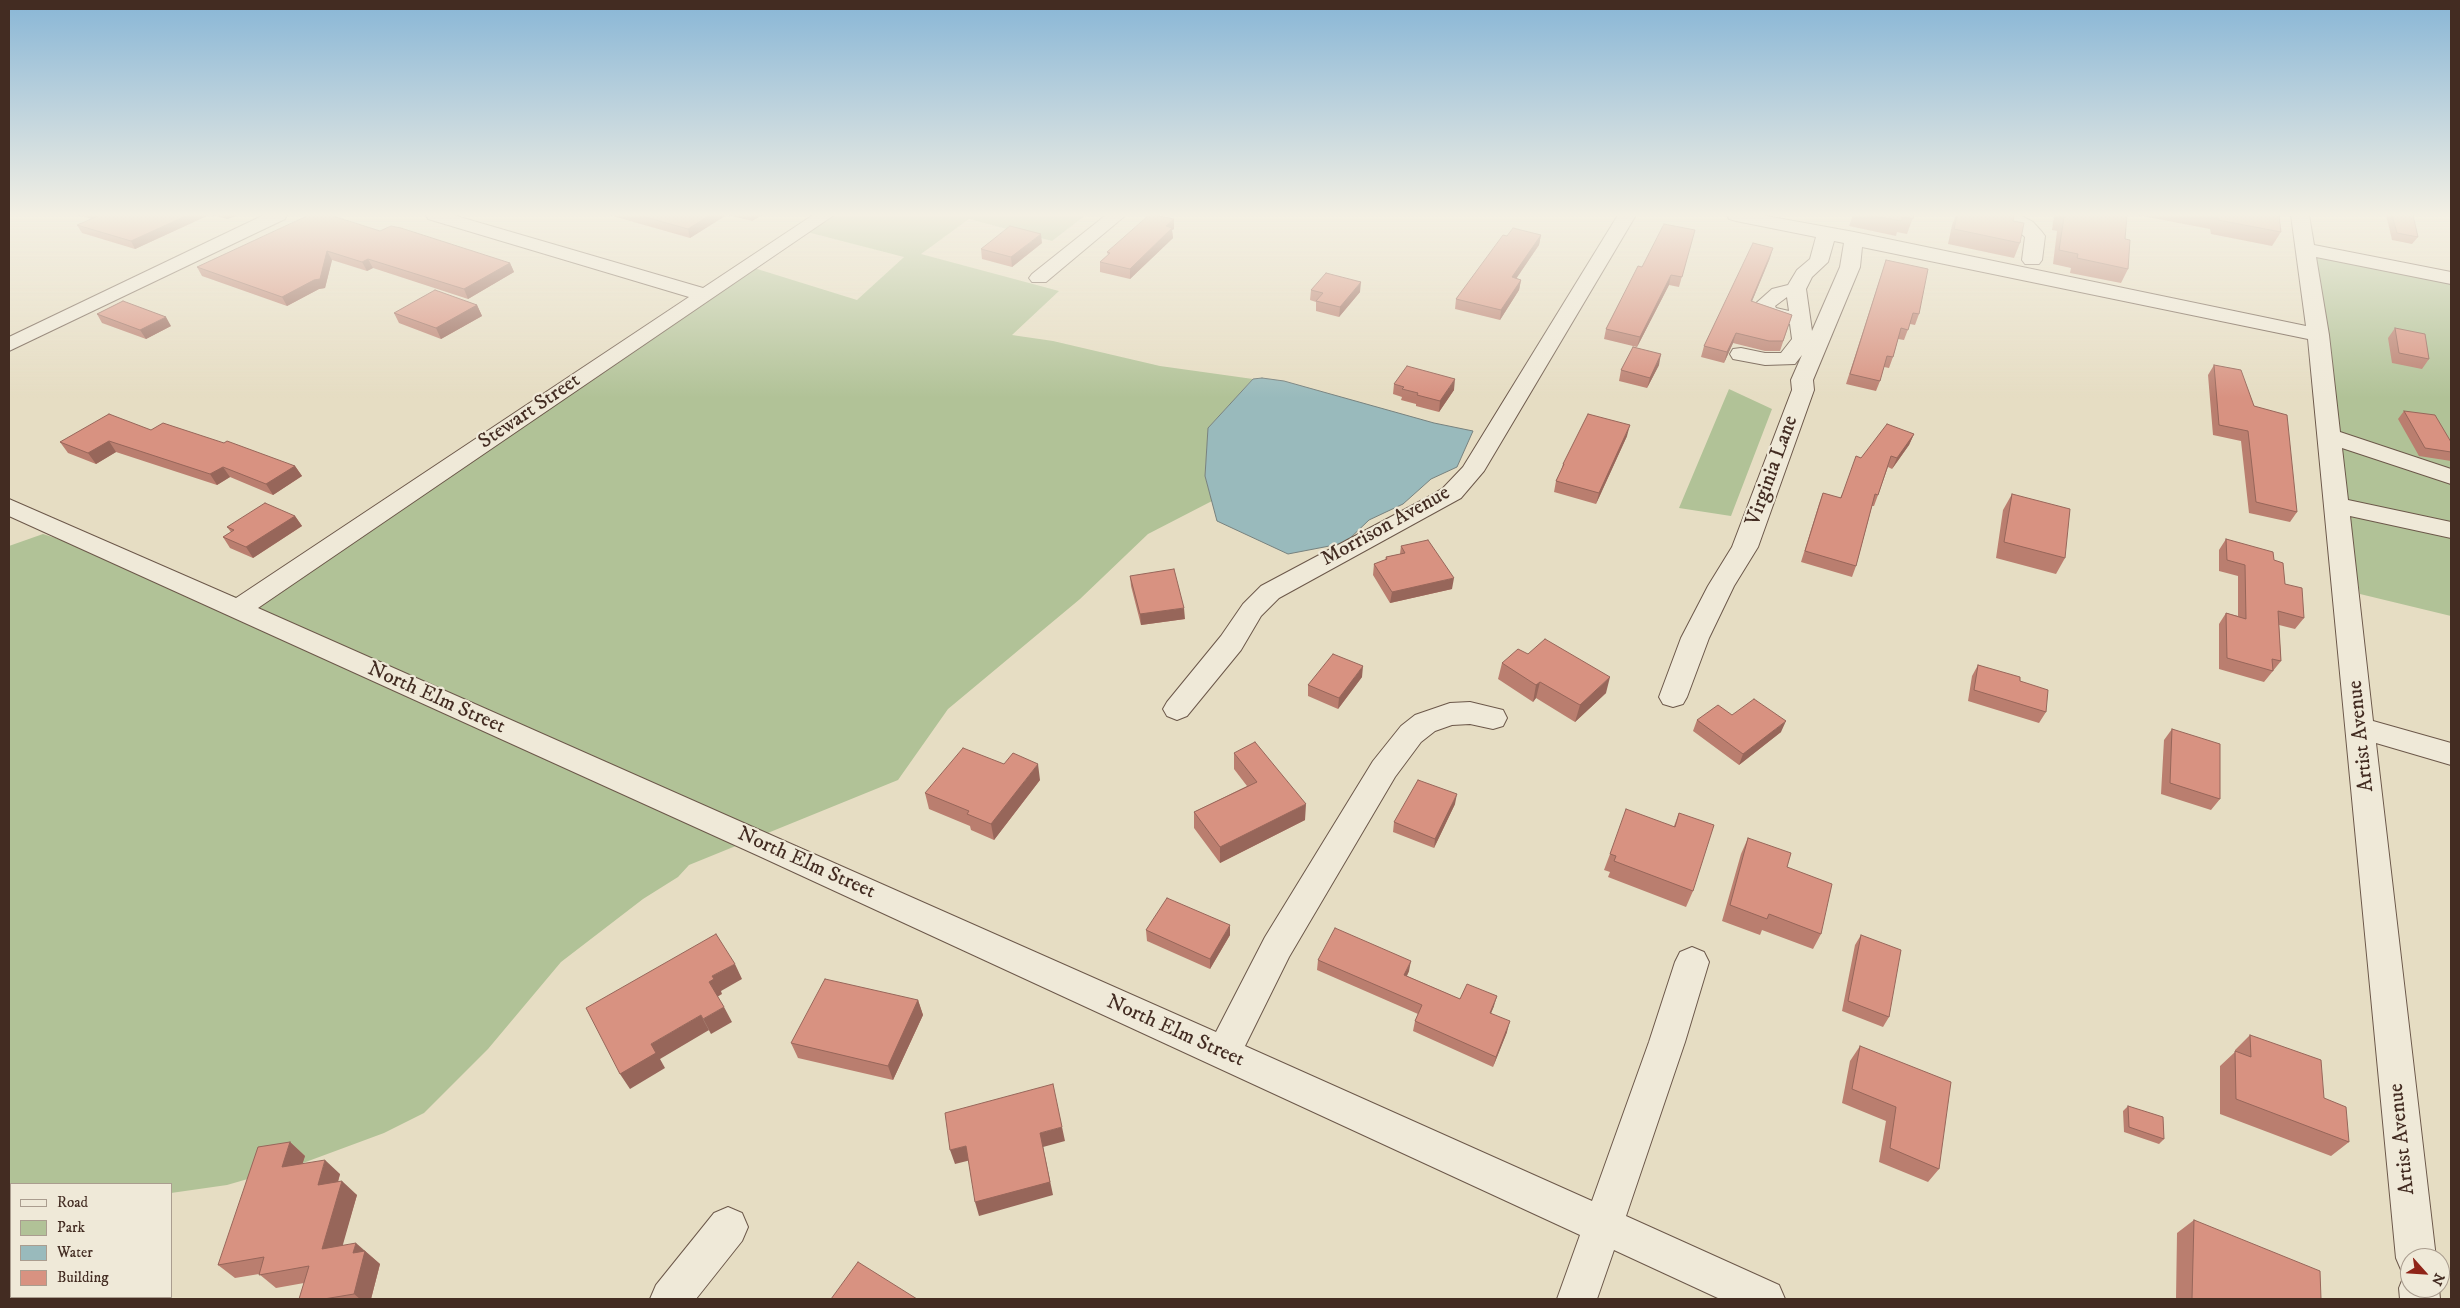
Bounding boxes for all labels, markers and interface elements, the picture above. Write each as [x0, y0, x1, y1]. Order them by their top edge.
street label: Stewart Street [474, 369, 586, 455]
street label: Virginia Lane [1741, 412, 1805, 530]
street label: Morrison Avenue [1317, 481, 1455, 573]
street label: North Elm Street [363, 657, 509, 741]
street label: Artist Avenue [2344, 679, 2380, 793]
street label: North Elm Street [733, 822, 879, 906]
street label: North Elm Street [1102, 990, 1248, 1074]
street label: Artist Avenue [2385, 1082, 2421, 1196]
legend [10, 1183, 172, 1298]
text: Road [57, 1193, 88, 1212]
text: Park [57, 1218, 85, 1237]
text: Water [57, 1243, 93, 1262]
north arrow [2400, 1248, 2450, 1298]
text: Building [57, 1268, 109, 1287]
text: N [2427, 1270, 2448, 1288]

